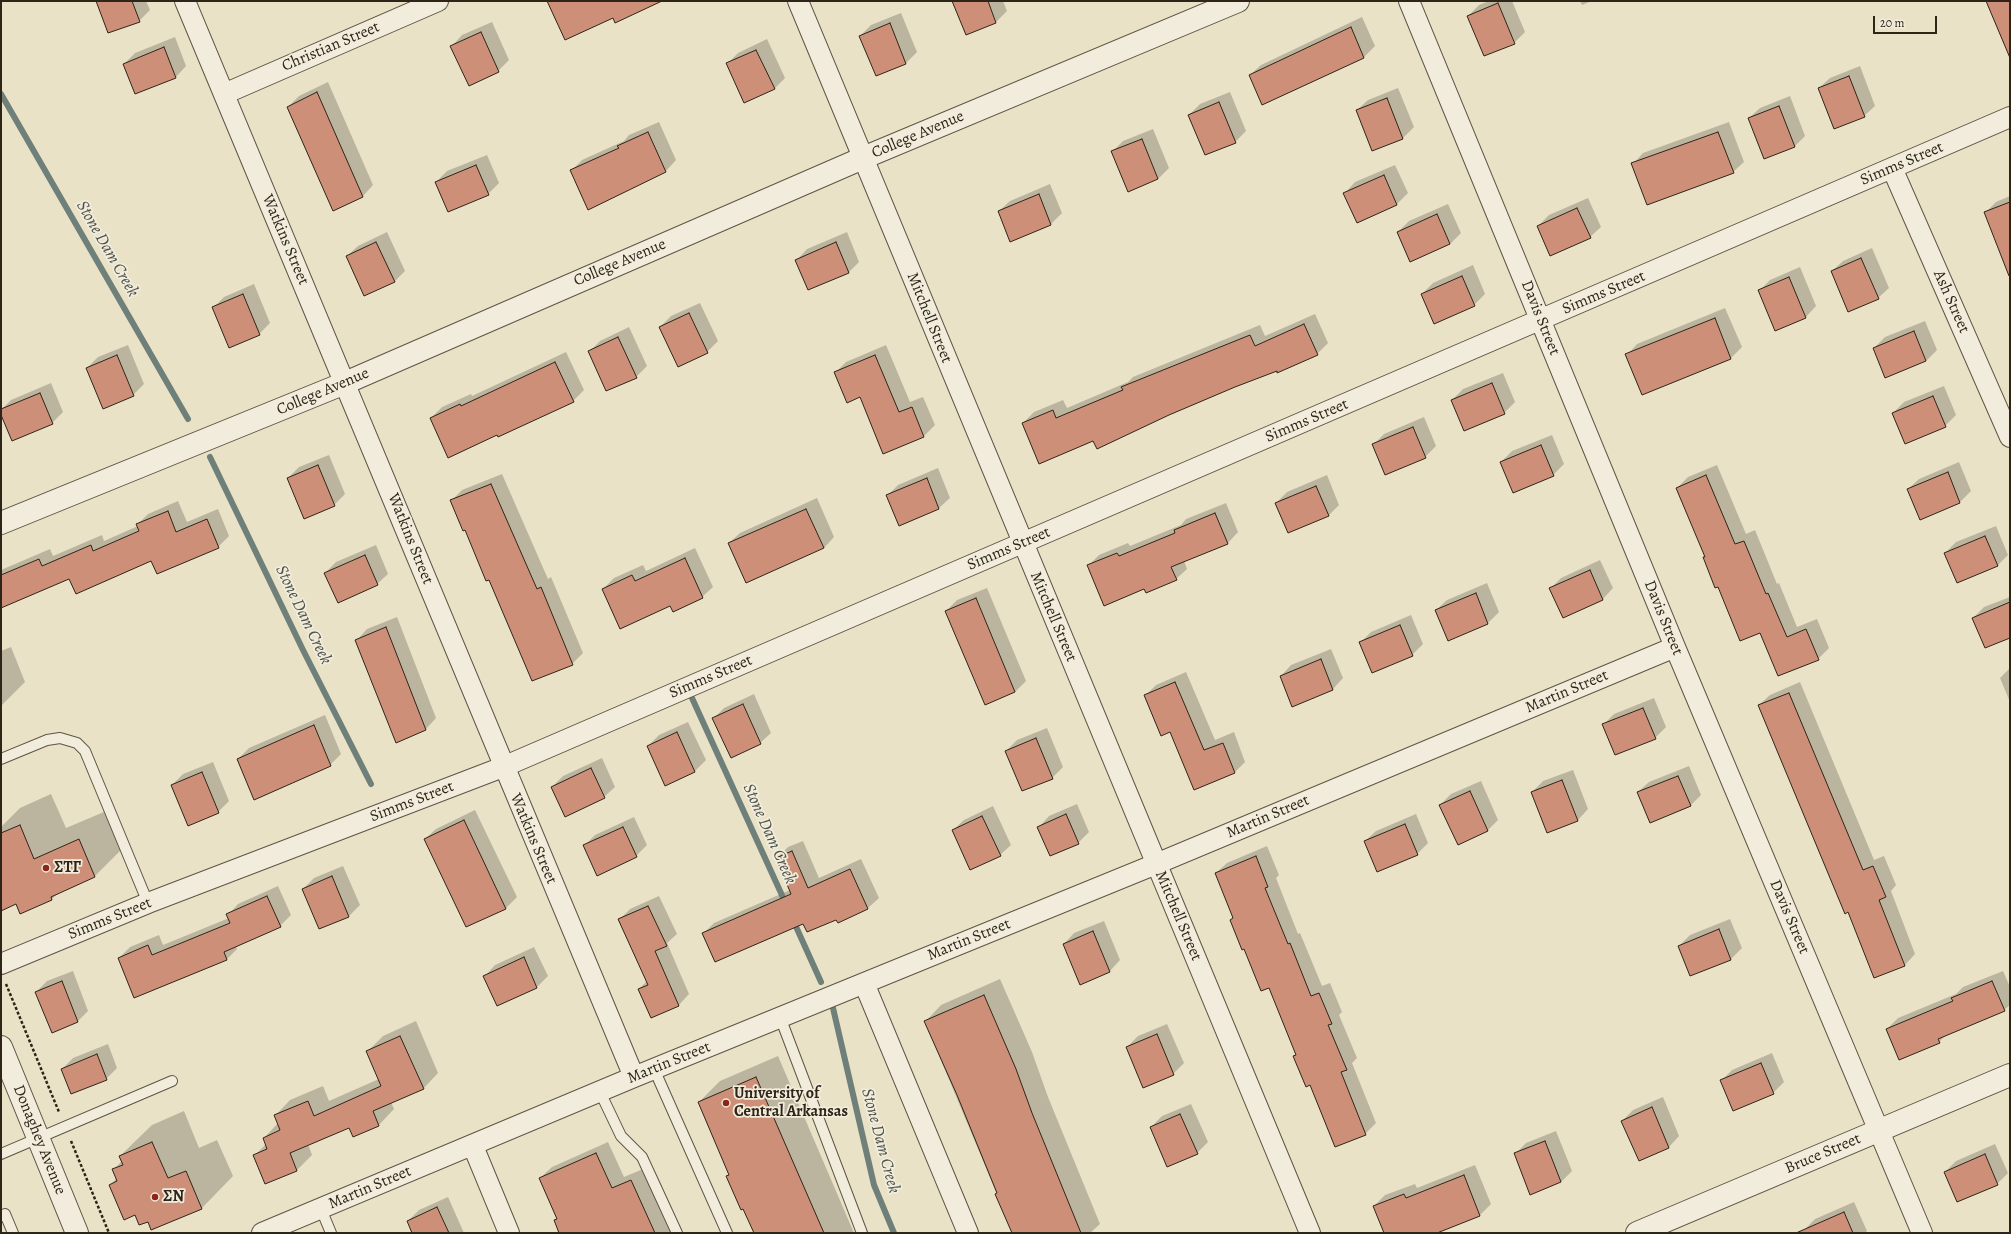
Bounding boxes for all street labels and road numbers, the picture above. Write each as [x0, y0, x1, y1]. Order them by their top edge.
street label: Christian Street [279, 18, 383, 76]
street label: College Avenue [869, 107, 967, 163]
street label: Simms Street [1858, 138, 1946, 190]
street label: Watkins Street [257, 192, 313, 288]
street label: College Avenue [571, 235, 669, 291]
street label: Simms Street [1560, 267, 1648, 319]
street label: Ash Street [1929, 268, 1973, 336]
street label: Mitchell Street [902, 270, 956, 366]
street label: Davis Street [1516, 278, 1564, 358]
street label: College Avenue [274, 364, 372, 420]
street label: Simms Street [1263, 395, 1351, 447]
street label: Watkins Street [383, 491, 437, 587]
street label: Simms Street [965, 523, 1053, 575]
street label: Mitchell Street [1025, 569, 1081, 665]
street label: Davis Street [1639, 578, 1687, 658]
street label: Simms Street [667, 651, 755, 703]
street label: Martin Street [1523, 666, 1611, 718]
street label: Simms Street [367, 777, 457, 827]
street label: Watkins Street [505, 791, 561, 887]
street label: Martin Street [1224, 791, 1312, 843]
street label: Mitchell Street [1150, 868, 1206, 964]
street label: Davis Street [1765, 877, 1813, 957]
street label: Simms Street [65, 894, 155, 944]
street label: Martin Street [925, 915, 1013, 965]
street label: Martin Street [625, 1038, 713, 1088]
street label: Donaghey Avenue [8, 1082, 70, 1198]
street label: Bruce Street [1782, 1129, 1864, 1179]
street label: Martin Street [326, 1162, 414, 1214]

